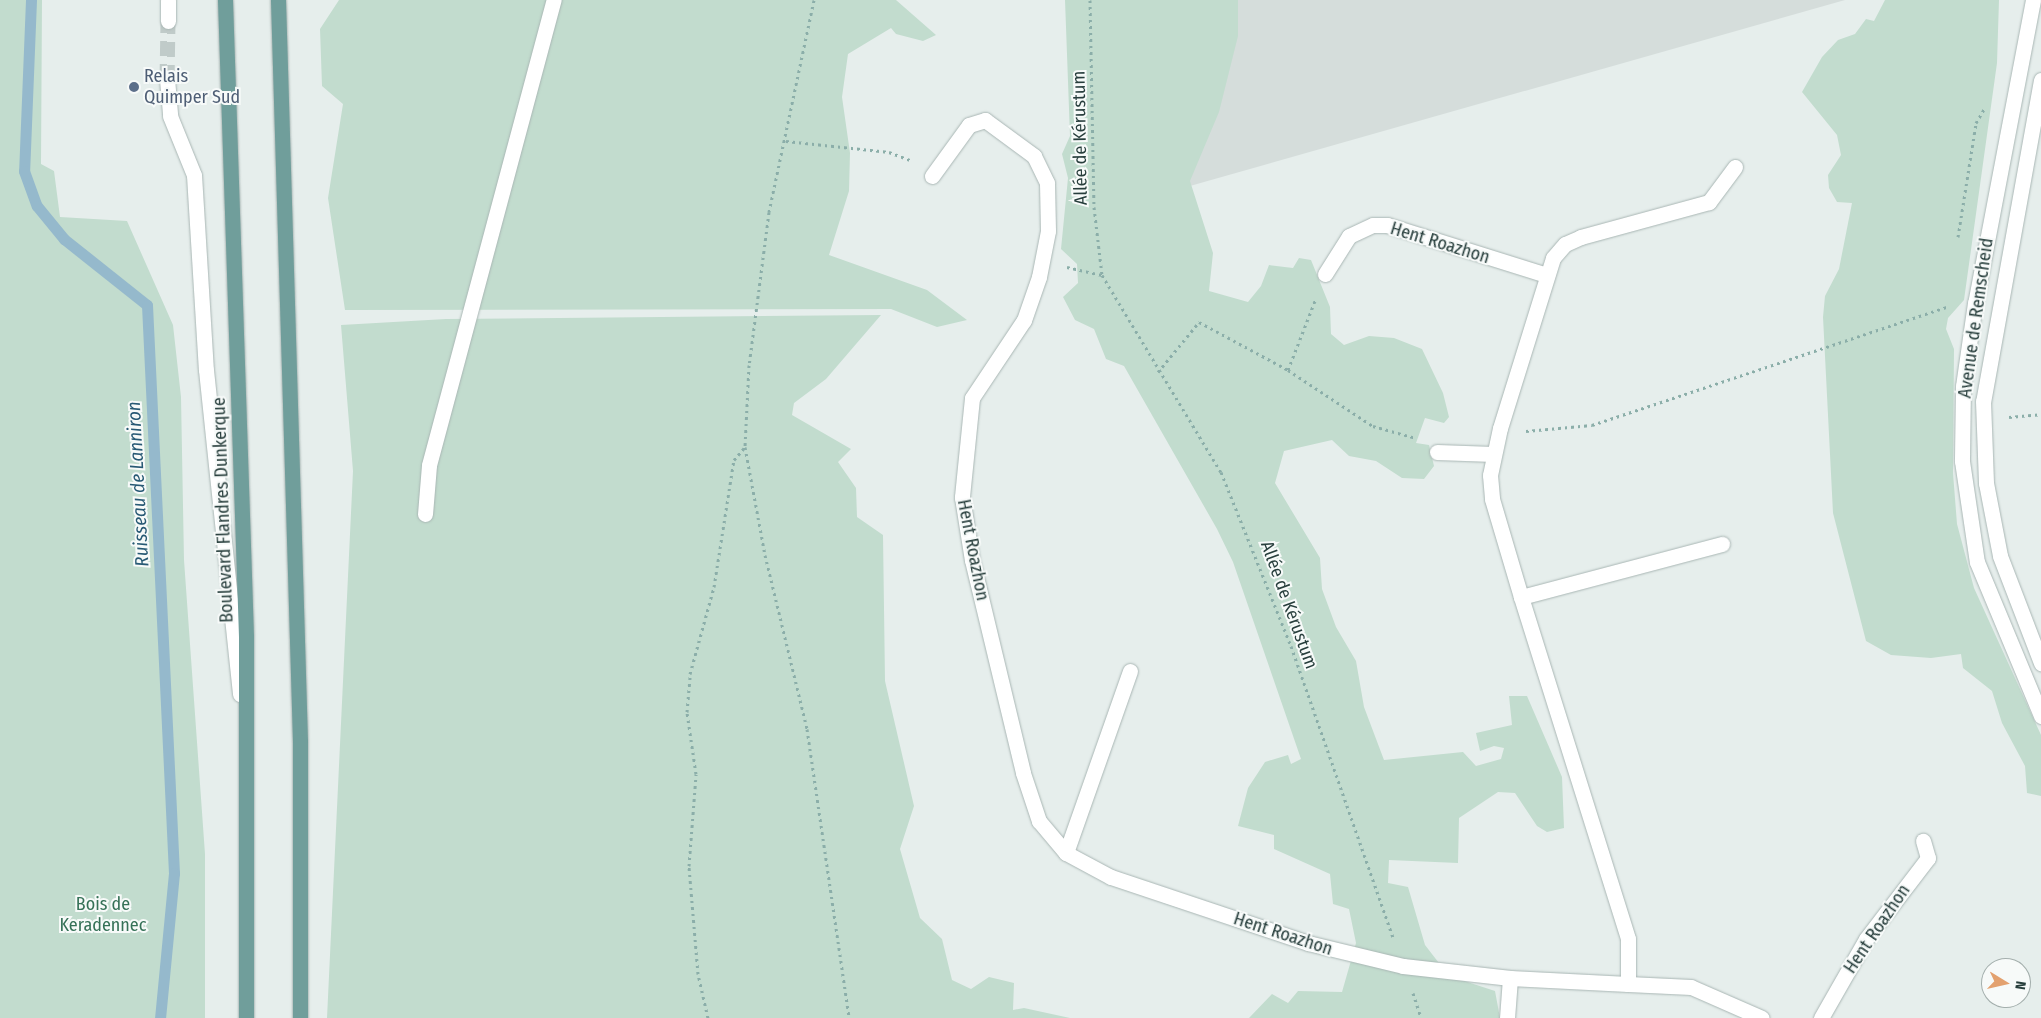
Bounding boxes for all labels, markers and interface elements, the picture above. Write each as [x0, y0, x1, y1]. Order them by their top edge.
place label: Relais Quimper Sud [144, 66, 240, 108]
street label: Allée de Kérustum [1068, 71, 1092, 205]
marker: Relais Quimper Sud [128, 81, 140, 93]
street label: Hent Roazhon [1388, 218, 1492, 268]
street label: Avenue de Remscheid [1954, 237, 1998, 399]
street label: Boulevard Flandres Dunkerque [208, 397, 238, 623]
water label: Ruisseau de Lanniron [122, 401, 154, 567]
street label: Hent Roazhon [953, 498, 993, 602]
street label: Allée de Kérustum [1256, 538, 1322, 672]
street label: Hent Roazhon [1839, 880, 1915, 978]
park label: Bois de Keradennec [60, 894, 146, 936]
street label: Hent Roazhon [1231, 908, 1335, 960]
north arrow [1981, 958, 2031, 1008]
text: N [2011, 980, 2029, 991]

